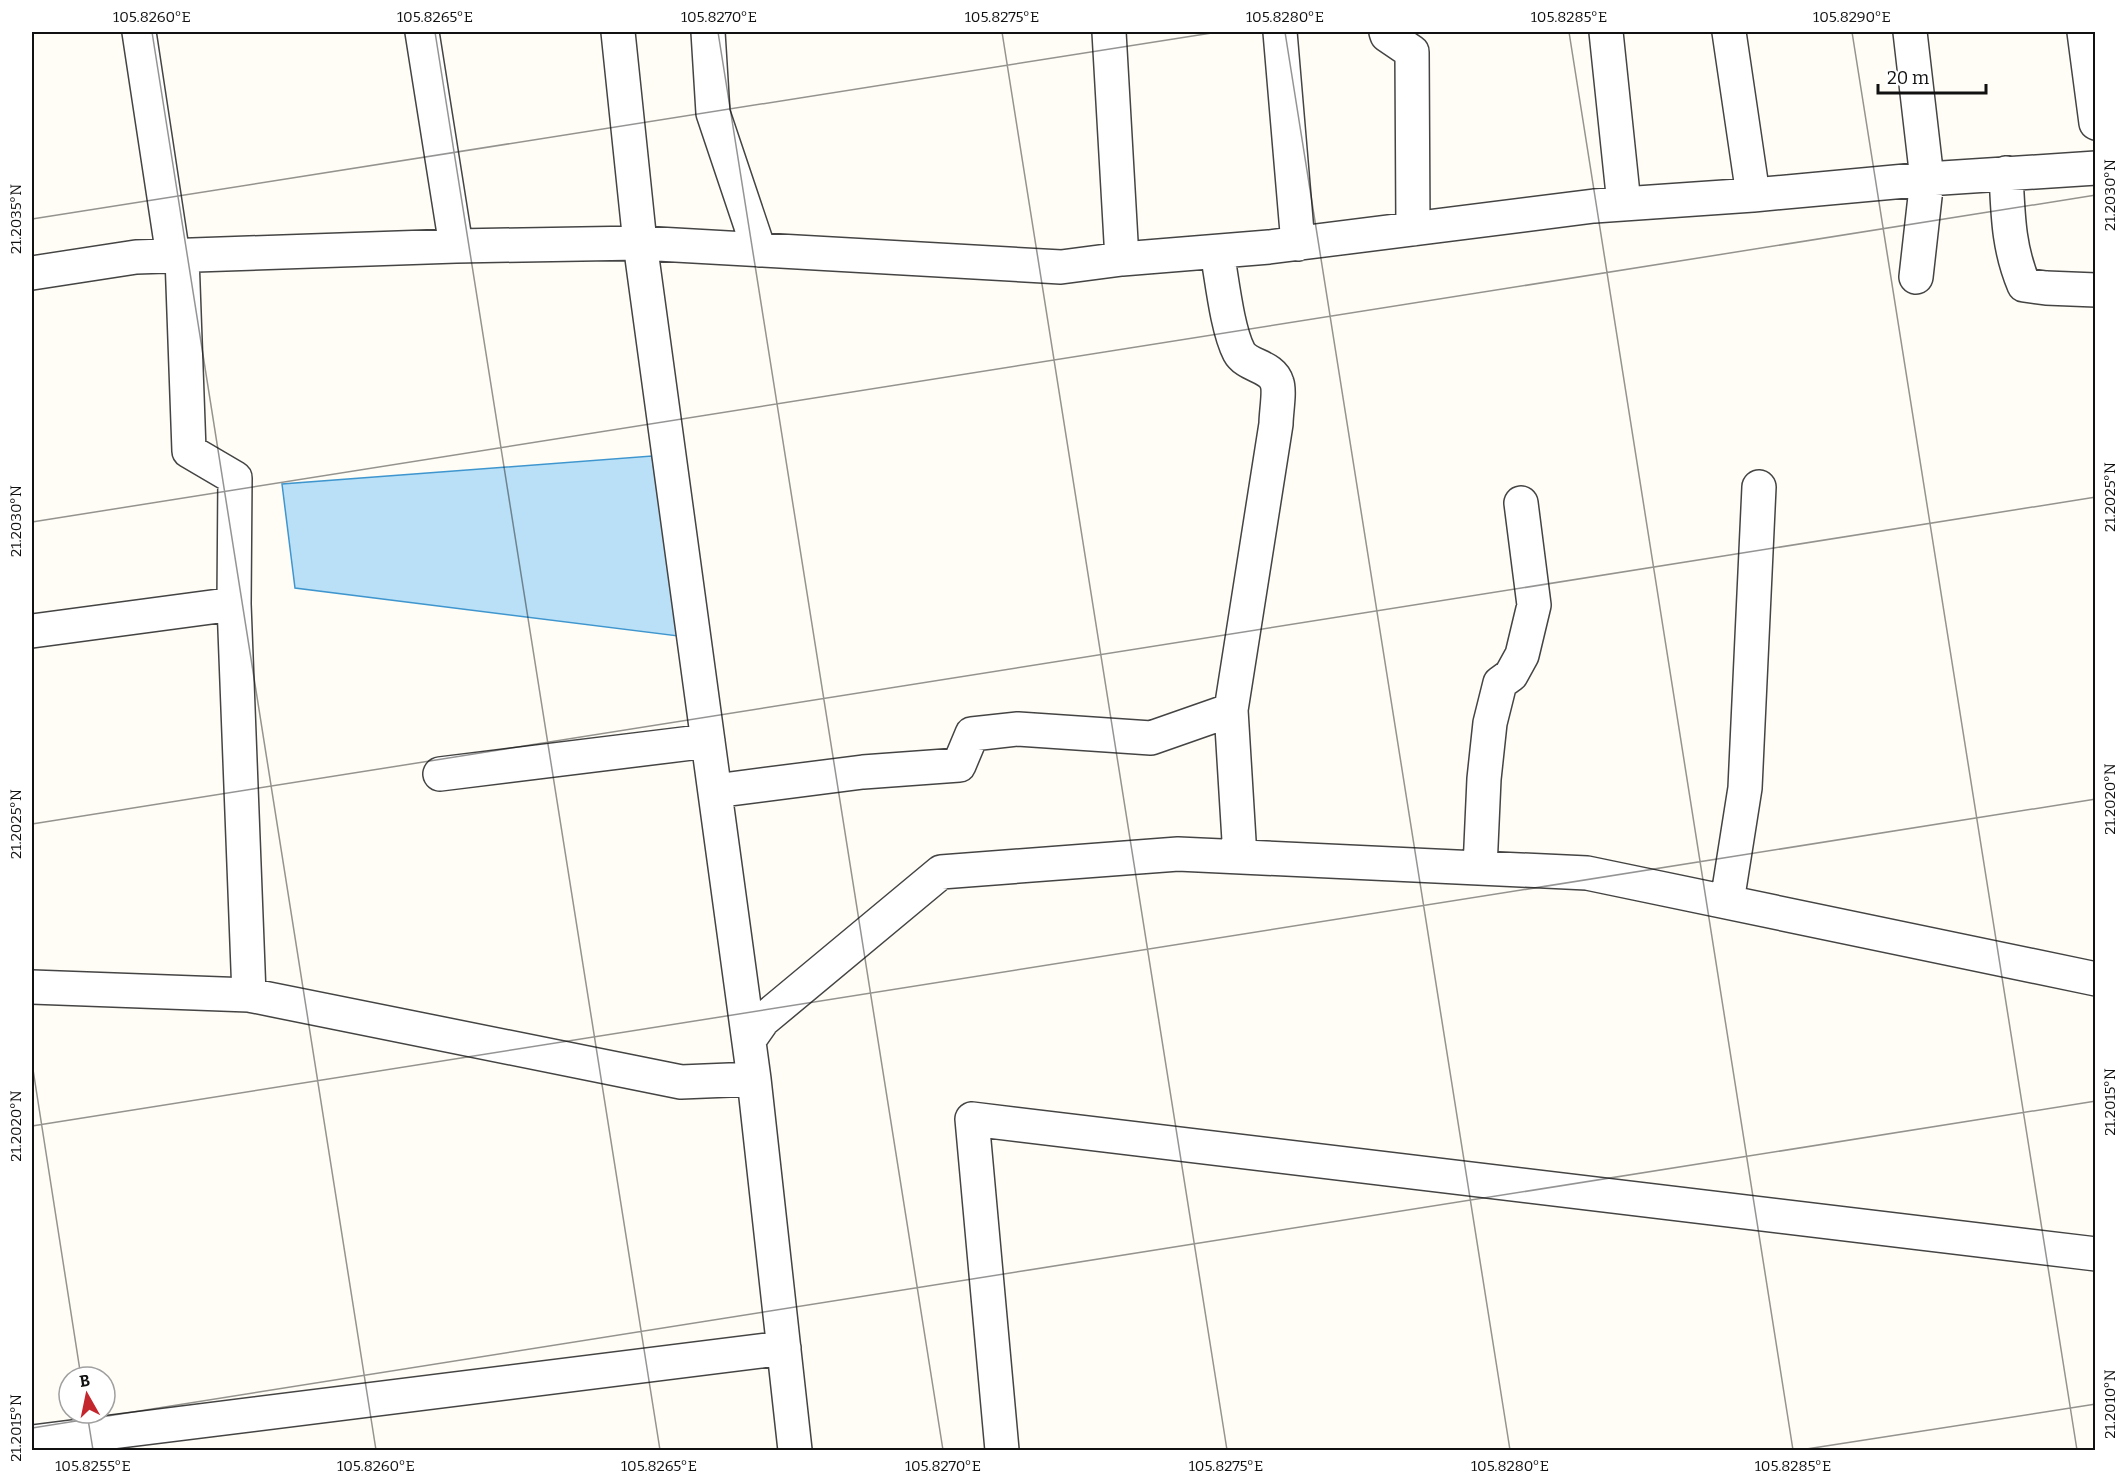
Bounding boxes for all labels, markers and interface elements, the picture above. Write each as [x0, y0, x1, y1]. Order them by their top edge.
text: 105.8260°E [113, 8, 191, 26]
text: 105.8265°E [397, 8, 473, 26]
text: 105.8270°E [681, 8, 757, 26]
text: 105.8275°E [965, 8, 1039, 26]
text: 105.8280°E [1246, 8, 1324, 26]
text: 105.8285°E [1531, 8, 1607, 26]
text: 105.8290°E [1813, 8, 1891, 26]
scale bar [1878, 57, 1986, 95]
text: 20 m [1887, 67, 1929, 89]
text: 21.2030°N [2101, 159, 2119, 231]
text: 21.2035°N [7, 184, 25, 254]
text: 21.2025°N [2101, 462, 2119, 532]
text: 21.2030°N [7, 485, 25, 557]
text: 21.2020°N [2101, 763, 2119, 835]
text: 21.2025°N [7, 789, 25, 859]
text: 21.2015°N [2101, 1068, 2119, 1136]
text: 21.2020°N [7, 1090, 25, 1162]
north arrow [57, 1365, 117, 1425]
text: 21.2010°N [2101, 1369, 2119, 1439]
text: B [78, 1370, 91, 1391]
text: 21.2015°N [7, 1394, 25, 1462]
text: 105.8255°E [55, 1457, 131, 1475]
text: 105.8260°E [337, 1457, 415, 1475]
text: 105.8265°E [621, 1457, 697, 1475]
text: 105.8270°E [905, 1457, 981, 1475]
text: 105.8275°E [1189, 1457, 1263, 1475]
text: 105.8280°E [1471, 1457, 1549, 1475]
text: 105.8285°E [1755, 1457, 1831, 1475]

